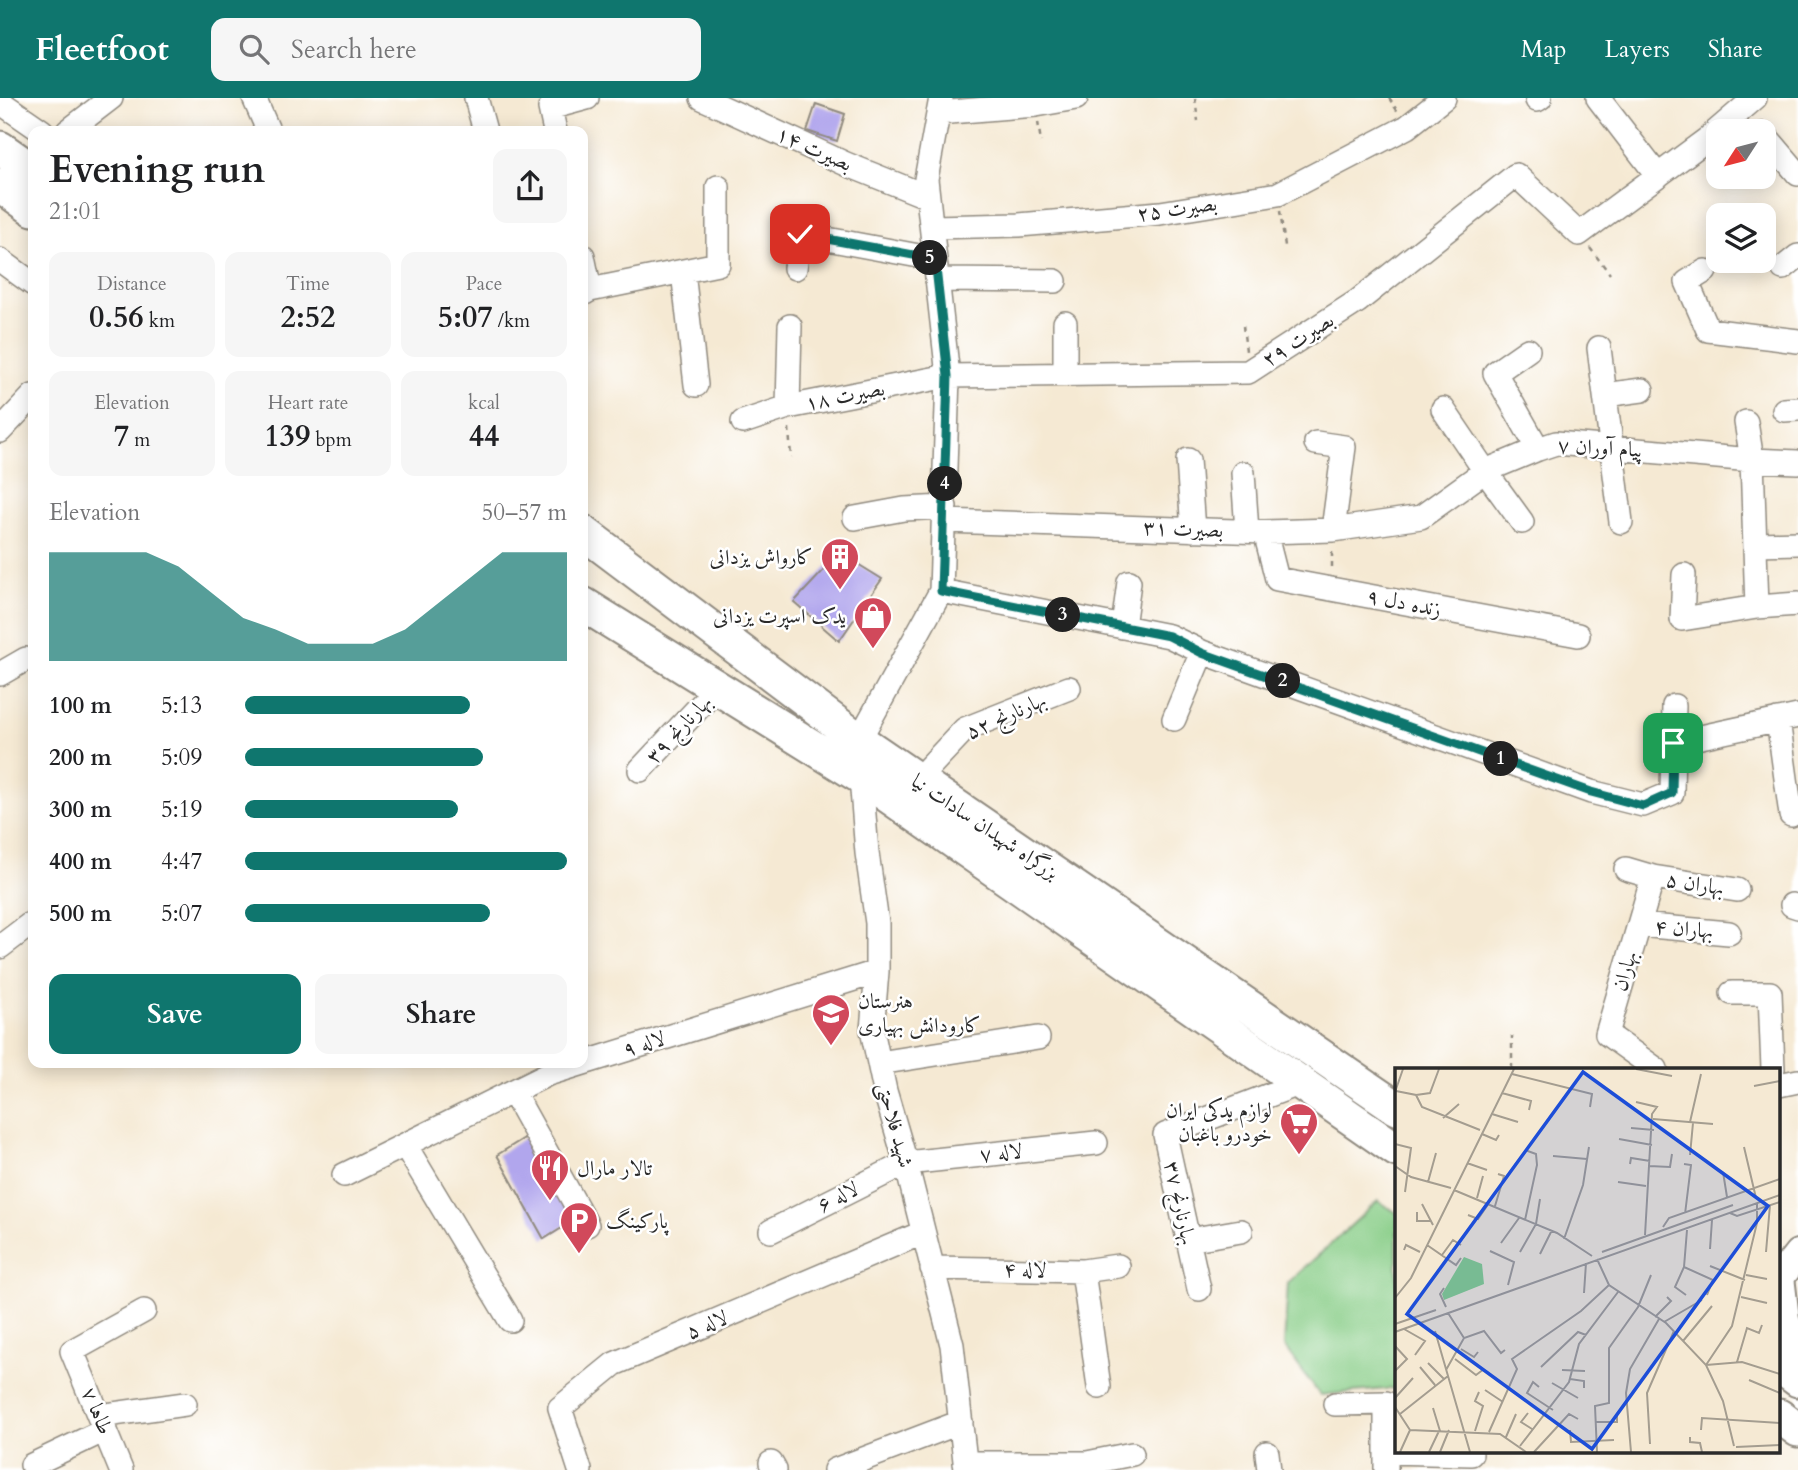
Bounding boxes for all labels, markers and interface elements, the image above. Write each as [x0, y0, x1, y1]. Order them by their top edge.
search box [211, 18, 701, 81]
text: Fleetfoot [35, 27, 169, 72]
icon: search [235, 30, 273, 68]
text: Search here [291, 32, 417, 67]
text: Map [1521, 33, 1567, 66]
text: Layers [1605, 33, 1670, 66]
text: Share [1708, 33, 1763, 66]
street label: بصیرت ۱۴ [771, 119, 857, 179]
north arrow [1706, 119, 1776, 189]
map controls [1706, 119, 1776, 273]
text: Evening run [49, 144, 265, 196]
button: share [493, 149, 567, 223]
street label: بصیرت ۲۵ [1135, 189, 1219, 229]
text: 21:01 [49, 196, 102, 227]
button: layers [1706, 203, 1776, 273]
pin [770, 204, 830, 264]
icon: check [781, 215, 819, 253]
pin: 5 [912, 240, 948, 276]
text: 5 [925, 244, 934, 270]
text: Distance [97, 271, 167, 297]
text: Time [286, 271, 330, 297]
text: Pace [466, 271, 502, 297]
text: 0.56 [89, 297, 144, 338]
text: 2:52 [281, 297, 335, 338]
text: 5:07 [438, 297, 493, 338]
street label: بصیرت ۲۹ [1256, 306, 1340, 374]
text: km [144, 308, 175, 334]
text: /km [493, 308, 530, 334]
street label: بصیرت ۱۸ [803, 374, 887, 418]
text: Elevation [94, 390, 170, 416]
text: Heart rate [268, 390, 348, 416]
text: kcal [468, 390, 500, 416]
text: 7 [114, 416, 129, 457]
text: 139 [264, 416, 310, 457]
text: 44 [469, 416, 499, 457]
text: m [129, 427, 150, 453]
text: bpm [310, 427, 352, 453]
street label: پیام آوران ۷ [1556, 431, 1643, 468]
pin: 4 [928, 466, 962, 502]
text: 4 [940, 470, 949, 496]
text: Elevation [49, 497, 140, 528]
text: 50–57 m [482, 497, 567, 528]
street label: بصیرت ۳۱ [1142, 513, 1224, 545]
building icon: کارواش یزدانی [819, 536, 861, 591]
place label: کارواش یزدانی [710, 543, 813, 572]
street label: زنده دل ۹ [1364, 582, 1444, 624]
shop icon: یدک اسپرت یزدانی [852, 595, 894, 650]
pin: 3 [1046, 598, 1080, 632]
text: 3 [1058, 601, 1067, 627]
place label: یدک اسپرت یزدانی [713, 602, 846, 631]
pin: 2 [1266, 664, 1300, 698]
text: 2 [1278, 667, 1287, 693]
street label: بهارنارنج ۵۲ [961, 685, 1052, 749]
street label: بهارنارنج ۳۹ [639, 688, 721, 772]
text: 100 m [49, 690, 112, 721]
text: 5:13 [161, 690, 202, 721]
pin [1643, 713, 1703, 773]
icon: arrive [1654, 724, 1692, 762]
text: 200 m [49, 742, 112, 773]
text: 5:09 [161, 742, 202, 773]
pin: 1 [1484, 742, 1518, 776]
text: 1 [1496, 745, 1505, 771]
street label: بزرگراه شهیدان سادات نیا [906, 767, 1065, 887]
text: 300 m [49, 794, 112, 825]
text: 5:19 [161, 794, 202, 825]
text: 400 m [49, 846, 112, 877]
text: 4:47 [161, 846, 202, 877]
street label: بهاران ۵ [1664, 865, 1726, 903]
text: 500 m [49, 898, 112, 929]
text: 5:07 [161, 898, 202, 929]
street label: بهاران ۴ [1653, 912, 1715, 946]
street label: بهاران [1605, 947, 1645, 995]
button: Save [49, 974, 301, 1054]
button: Share [315, 974, 567, 1054]
place label: هنرستان کارودانش بهیاری [858, 987, 981, 1040]
school or university icon: هنرستان کارودانش بهیاری [810, 992, 852, 1047]
street label: لاله ۹ [619, 1024, 669, 1064]
inset map [1395, 1068, 1780, 1452]
street label: شهید فلاحتی [870, 1079, 920, 1171]
place label: لوازم یدکی ایران خودرو باغبان [1166, 1096, 1272, 1149]
supermarket icon: لوازم یدکی ایران خودرو باغبان [1278, 1101, 1320, 1156]
street label: لاله ۷ [978, 1136, 1024, 1170]
restaurant icon: تالار مارال [529, 1147, 571, 1202]
place label: تالار مارال [577, 1154, 653, 1183]
street label: بهارنارنج ۳۷ [1154, 1158, 1203, 1248]
street label: لاله ۶ [812, 1174, 864, 1220]
parking icon: پارکینگ [558, 1200, 600, 1255]
place label: پارکینگ [606, 1207, 669, 1236]
street label: لاله ۴ [1003, 1255, 1047, 1285]
street label: لاله ۵ [682, 1303, 732, 1347]
street label: طاها ۷ [74, 1383, 120, 1439]

